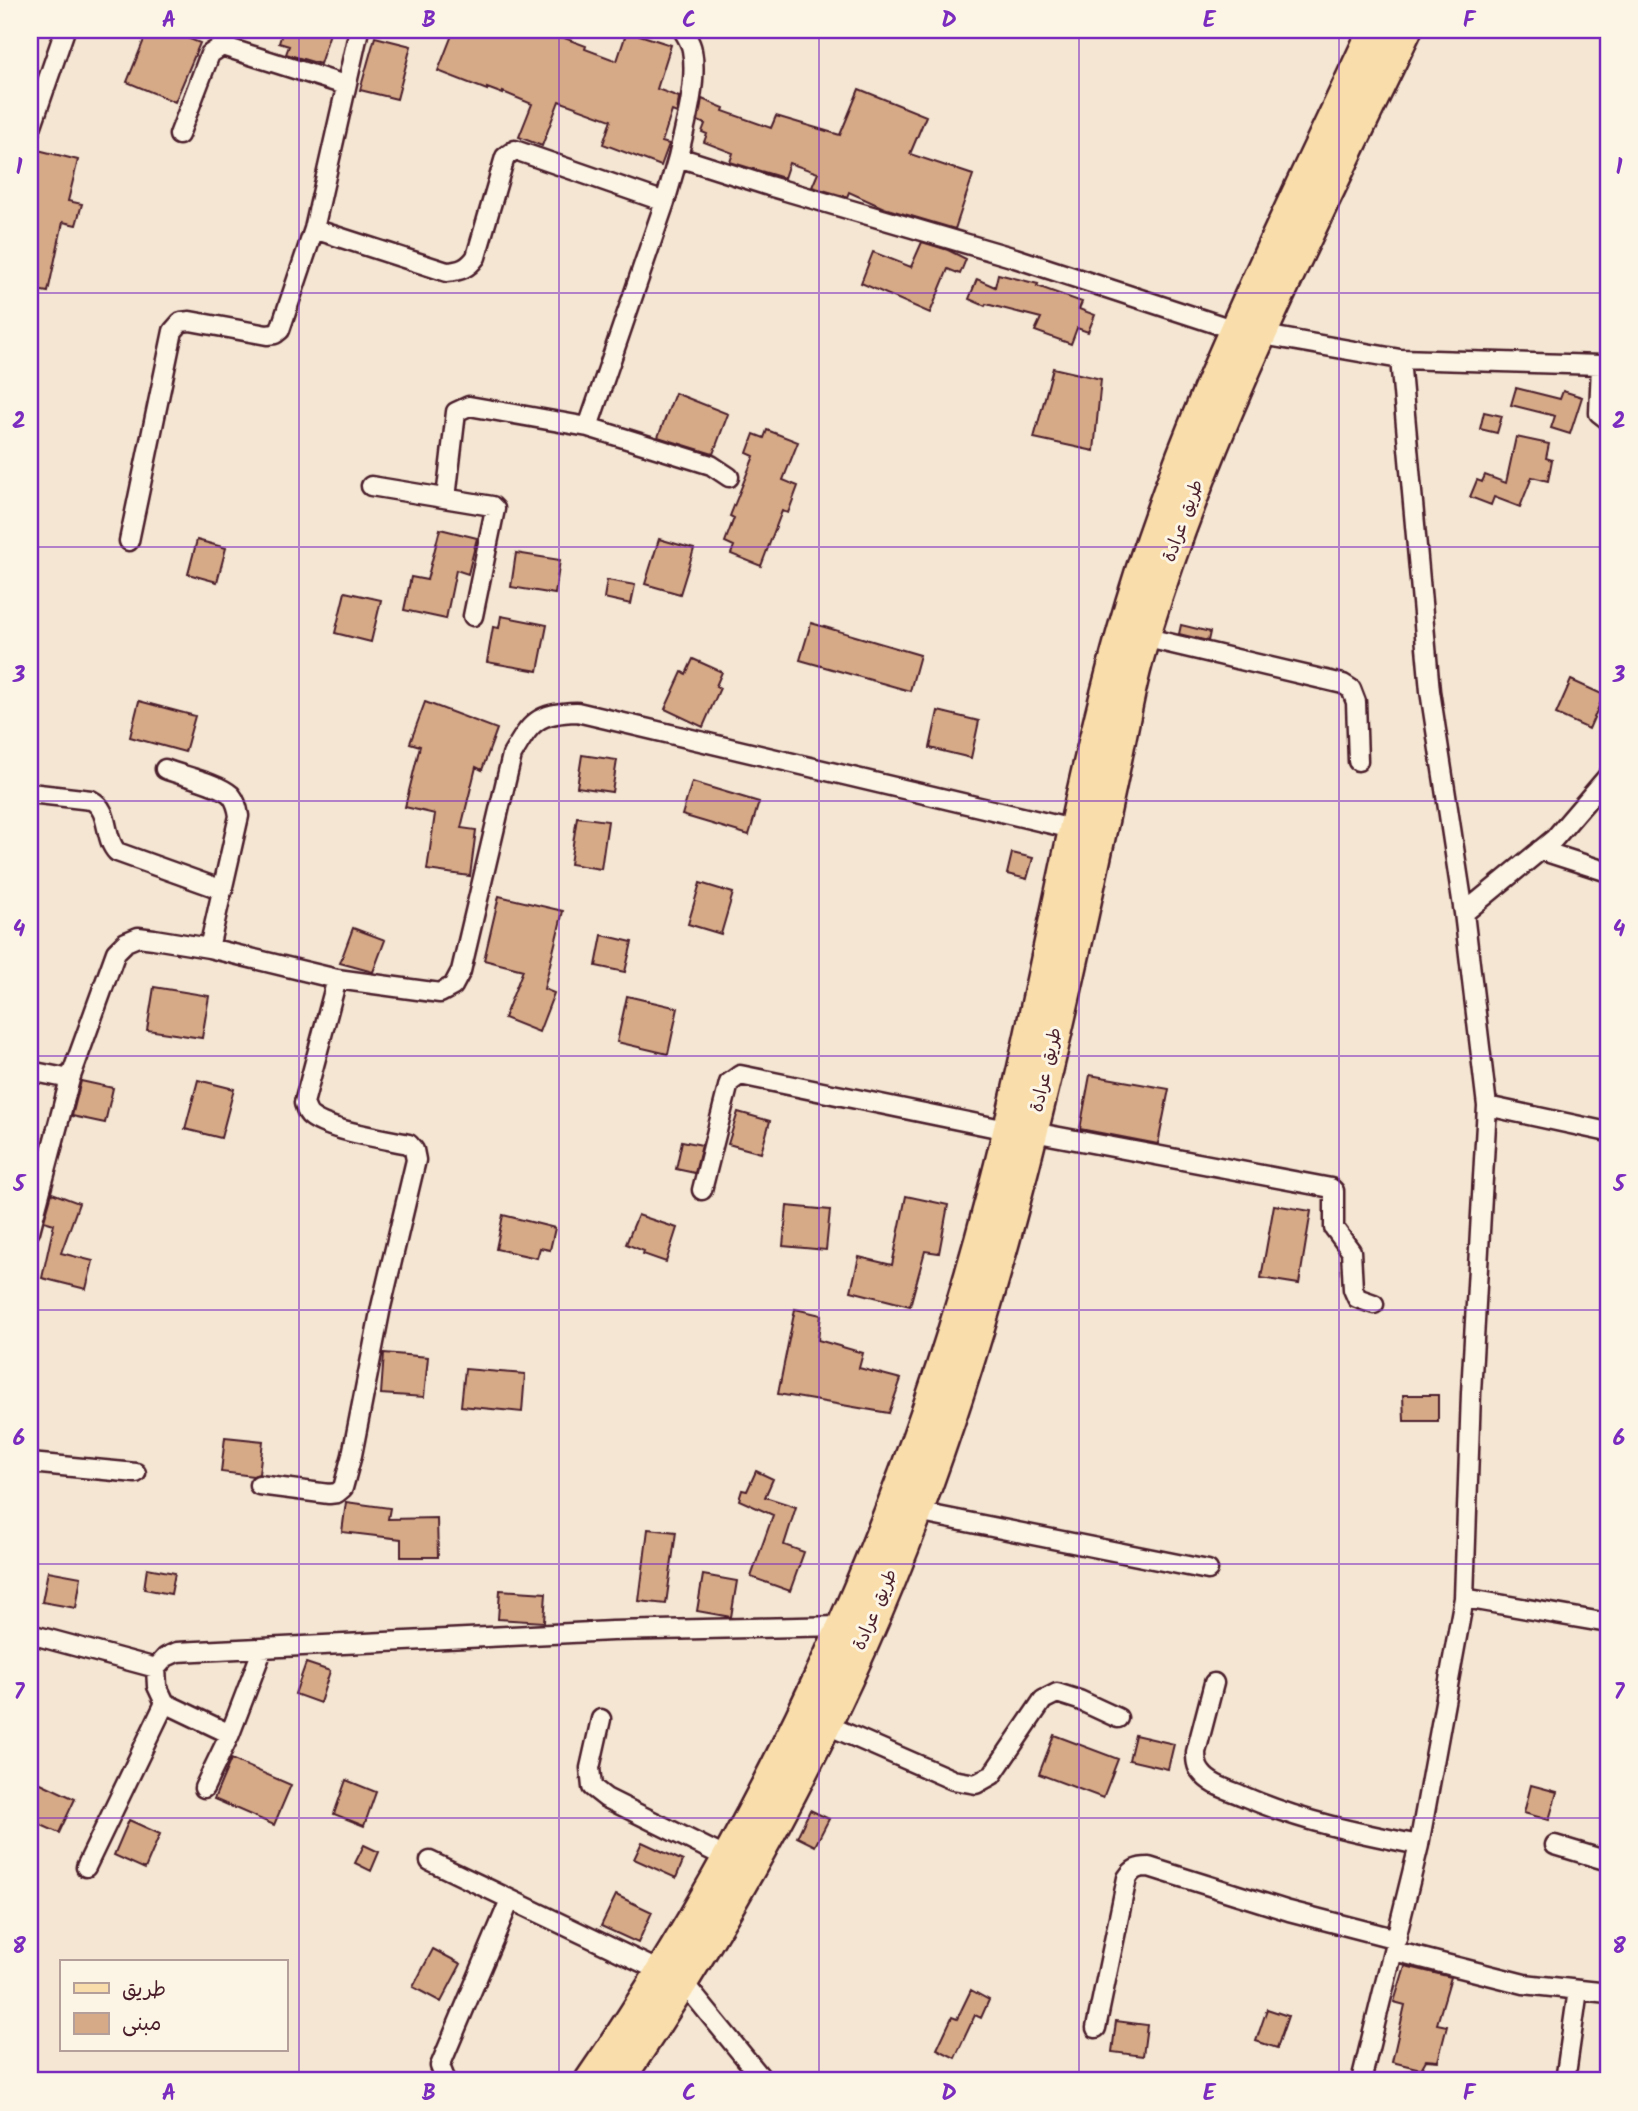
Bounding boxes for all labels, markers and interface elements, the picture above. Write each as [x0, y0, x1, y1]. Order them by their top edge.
text: A [162, 3, 176, 39]
text: B [422, 3, 436, 39]
text: C [682, 3, 696, 39]
text: D [941, 3, 957, 39]
text: E [1203, 3, 1217, 39]
text: F [1463, 3, 1477, 39]
text: 1 [16, 150, 23, 186]
text: 1 [1616, 150, 1623, 186]
text: 2 [12, 404, 26, 440]
text: 2 [1612, 404, 1626, 440]
street label: طريق عرادة [1156, 476, 1212, 566]
text: 3 [12, 658, 26, 694]
text: 3 [1612, 658, 1626, 694]
text: 4 [13, 912, 26, 948]
text: 4 [1613, 912, 1626, 948]
street label: طريق عرادة [1023, 1025, 1071, 1115]
text: 5 [12, 1167, 27, 1203]
text: 5 [1612, 1167, 1627, 1203]
text: 6 [13, 1421, 25, 1457]
text: 6 [1613, 1421, 1625, 1457]
street label: طريق عرادة [846, 1565, 906, 1655]
text: 7 [14, 1675, 26, 1711]
text: 7 [1614, 1675, 1626, 1711]
text: 8 [12, 1929, 26, 1965]
text: 8 [1612, 1929, 1626, 1965]
legend [60, 1960, 287, 2052]
text: طريق [122, 1974, 166, 2007]
text: مبنى [122, 2008, 161, 2041]
text: A [162, 2076, 176, 2111]
text: B [422, 2076, 436, 2111]
text: C [682, 2076, 696, 2111]
text: D [941, 2076, 957, 2111]
text: E [1203, 2076, 1217, 2111]
text: F [1463, 2076, 1477, 2111]

